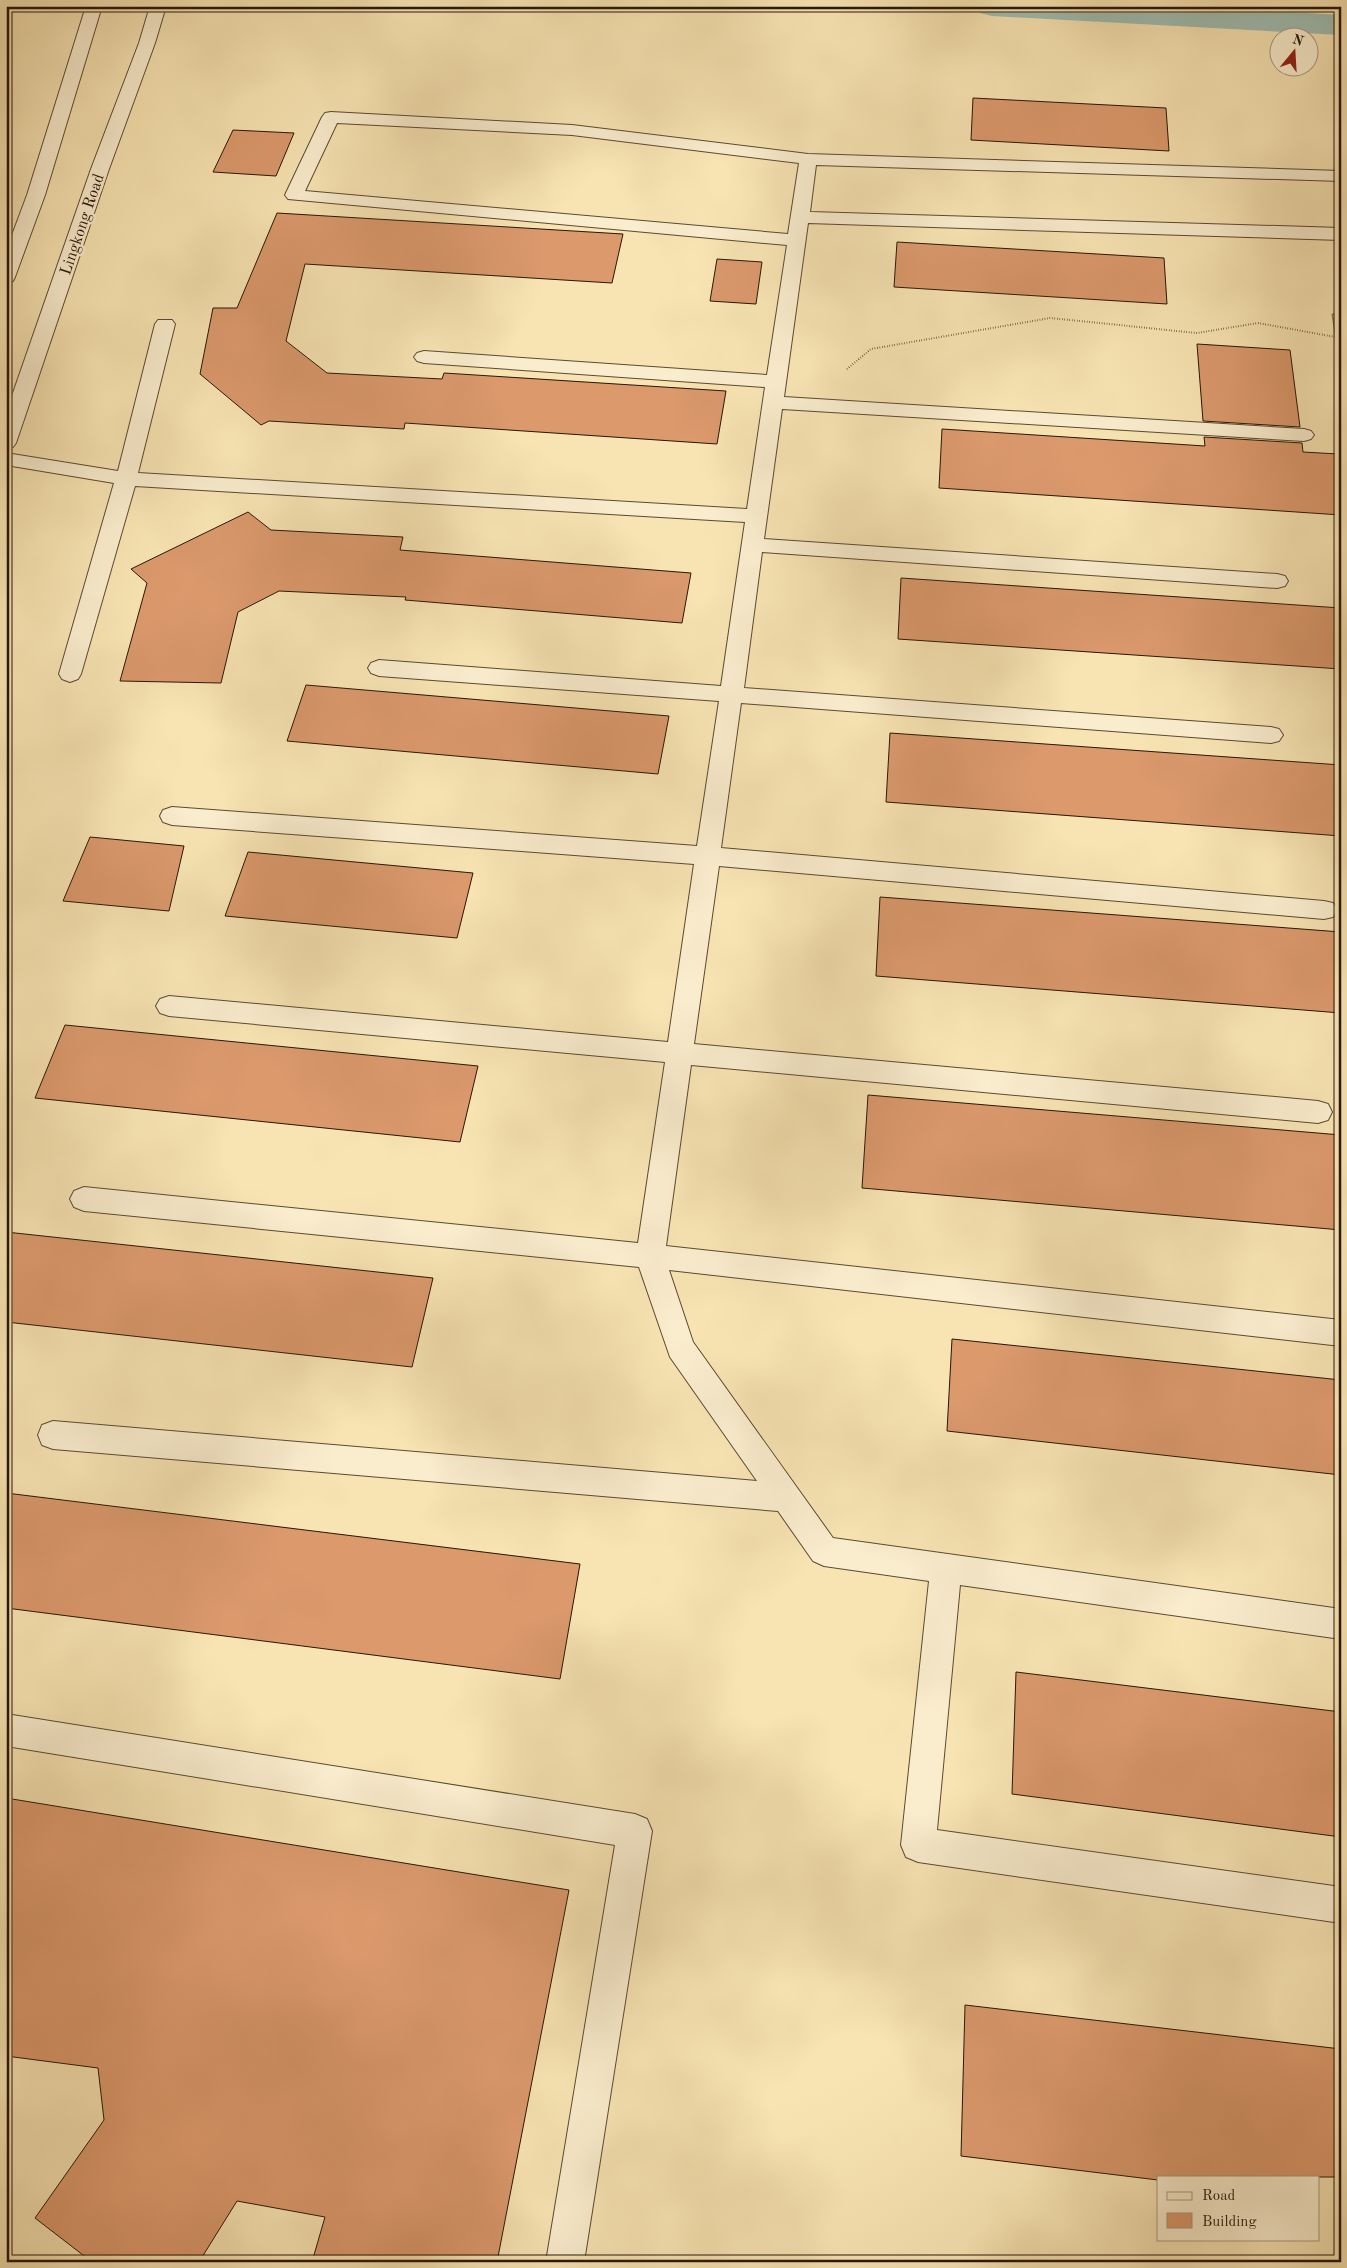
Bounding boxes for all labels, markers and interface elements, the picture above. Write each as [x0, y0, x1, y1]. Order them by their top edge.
north arrow [1270, 28, 1320, 78]
text: N [1290, 32, 1305, 49]
street label: Lingkong Road [58, 172, 108, 277]
legend [1157, 2176, 1320, 2240]
text: Road [1202, 2189, 1236, 2204]
text: Building [1202, 2215, 1257, 2230]

